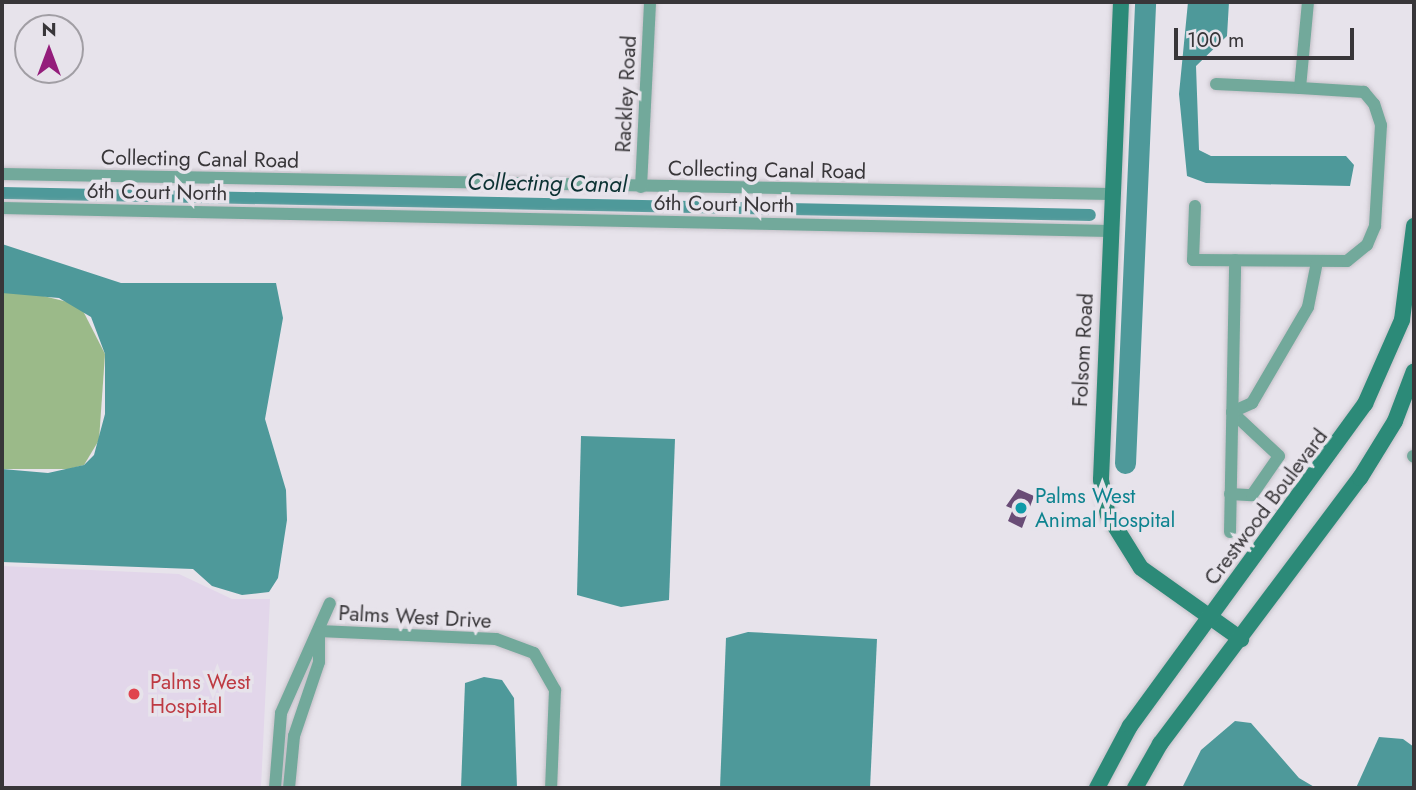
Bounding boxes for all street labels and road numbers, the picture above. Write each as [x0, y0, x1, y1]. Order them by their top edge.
street label: Rackley Road [610, 35, 642, 153]
street label: Collecting Canal Road [101, 145, 299, 173]
street label: Collecting Canal Road [668, 156, 866, 184]
street label: 6th Court North [86, 178, 228, 206]
street label: 6th Court North [653, 190, 795, 218]
street label: Folsom Road [1067, 292, 1099, 408]
street label: Crestwood Boulevard [1199, 424, 1333, 590]
street label: Palms West Drive [338, 600, 492, 634]

